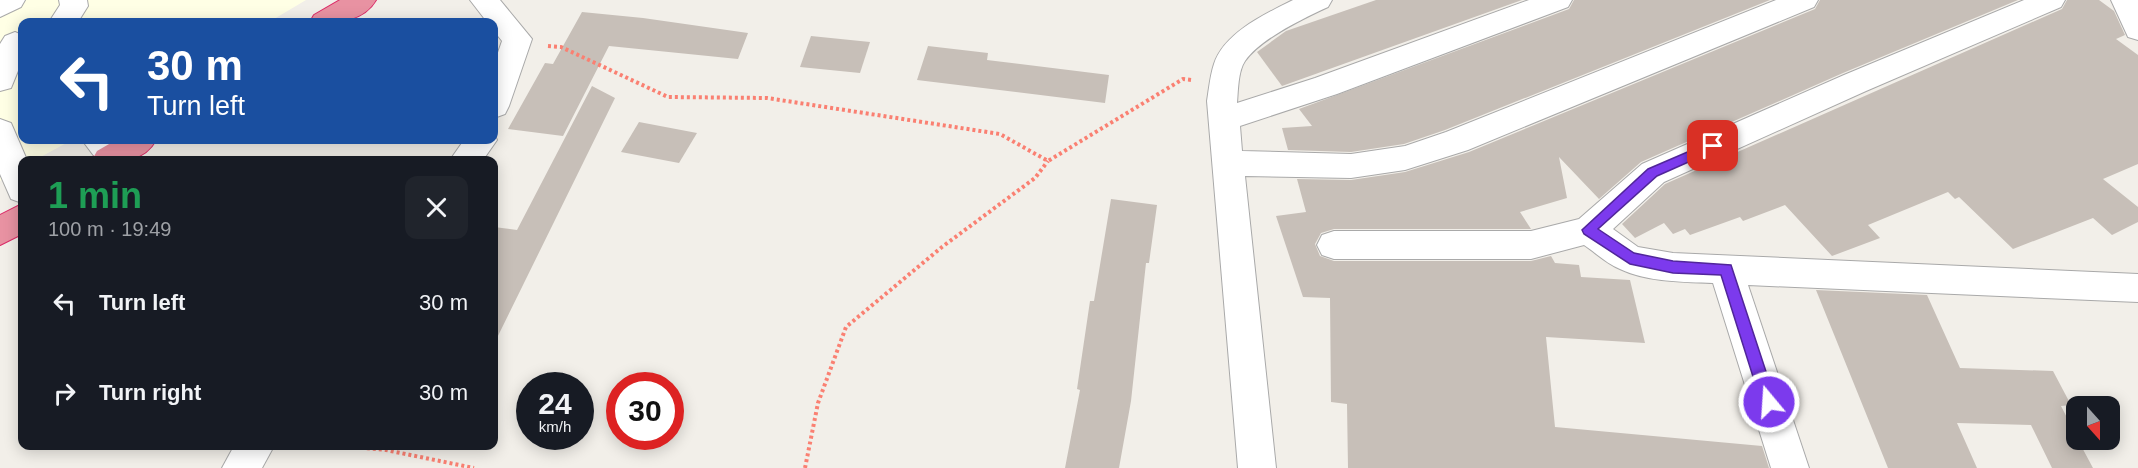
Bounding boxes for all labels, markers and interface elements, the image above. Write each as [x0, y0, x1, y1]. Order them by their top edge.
icon: left [48, 42, 126, 120]
text: 30 m [147, 42, 243, 89]
text: Turn left [147, 91, 245, 121]
pin [1687, 120, 1738, 171]
icon: arrive [1696, 129, 1729, 162]
text: 1 min [48, 175, 142, 216]
button: close [405, 176, 468, 239]
text: 100 m · 19:49 [48, 218, 171, 240]
icon: left [48, 287, 81, 320]
text: Turn left [99, 290, 185, 315]
text: 30 m [419, 290, 468, 315]
position arrow [1737, 370, 1801, 434]
speed limit sign: 30 [606, 372, 684, 450]
icon: right [48, 377, 81, 410]
text: Turn right [99, 380, 201, 405]
text: 30 m [419, 380, 468, 405]
text: 24 [538, 387, 572, 420]
north arrow [2066, 396, 2120, 450]
map controls [2066, 396, 2120, 450]
text: km/h [539, 418, 571, 435]

